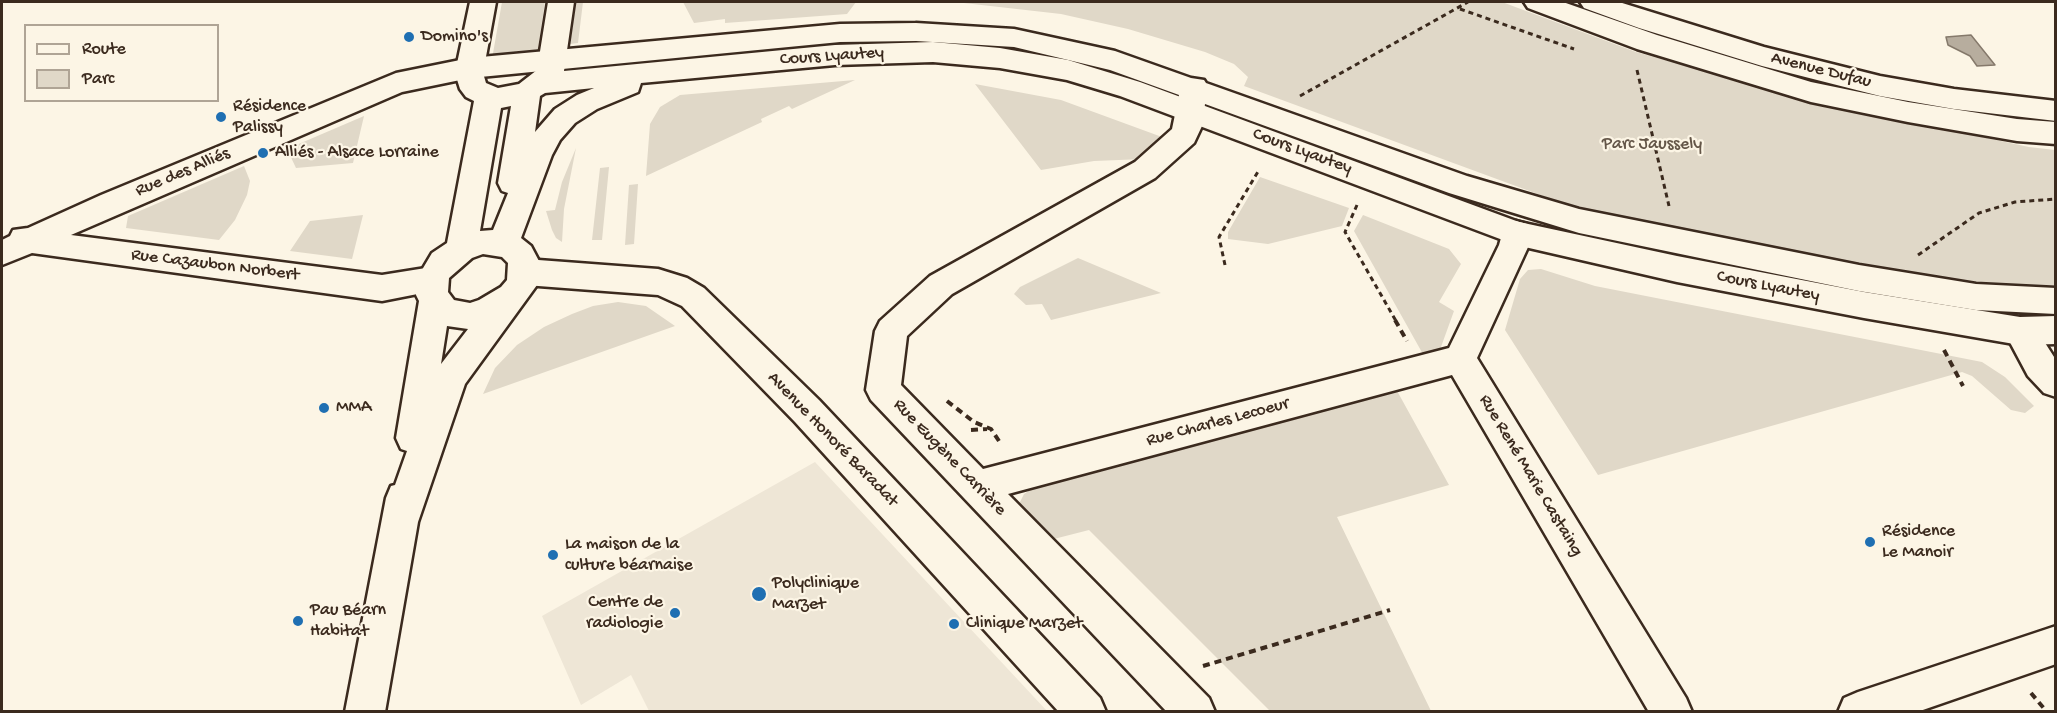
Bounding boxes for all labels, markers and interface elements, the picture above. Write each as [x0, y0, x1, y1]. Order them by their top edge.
legend [24, 24, 219, 102]
place label: Domino's [421, 26, 488, 48]
marker: Domino's [402, 30, 416, 44]
text: Route [82, 39, 126, 60]
street label: Cours Lyautey [779, 43, 885, 71]
street label: Avenue Dufau [1769, 48, 1873, 94]
text: Parc [82, 69, 114, 90]
place label: Résidence Palissy [233, 96, 306, 138]
marker: Résidence Palissy [214, 110, 228, 124]
street label: Cours Lyautey [1249, 124, 1355, 180]
park label: Parc Jaussely [1602, 134, 1702, 156]
place label: Alliés - Alsace Lorraine [275, 142, 439, 164]
street label: Rue des Alliés [133, 143, 233, 203]
marker: Alliés - Alsace Lorraine [256, 146, 270, 160]
street label: Rue Cazaubon Norbert [130, 245, 300, 287]
street label: Cours Lyautey [1715, 266, 1821, 308]
street label: Avenue Honoré Baradat [762, 368, 902, 512]
street label: Rue René Marie Castaing [1473, 391, 1587, 561]
street label: Rue Charles Lecoeur [1144, 394, 1292, 452]
street label: Rue Eugène Carrière [888, 395, 1010, 521]
place label: MMA [336, 397, 372, 419]
marker: MMA [317, 401, 331, 415]
place label: Résidence Le Manoir [1882, 521, 1955, 564]
place label: La maison de la culture béarnaise [565, 534, 693, 576]
marker: Résidence Le Manoir [1863, 535, 1877, 549]
marker: La maison de la culture béarnaise [546, 548, 560, 562]
place label: Polyclinique Marzet [772, 573, 859, 616]
marker: Polyclinique Marzet [750, 585, 768, 603]
place label: Centre de radiologie [586, 592, 663, 634]
place label: Pau Béarn Habitat [310, 600, 386, 642]
marker: Centre de radiologie [668, 606, 682, 620]
place label: Clinique Marzet [966, 613, 1082, 635]
marker: Pau Béarn Habitat [291, 614, 305, 628]
marker: Clinique Marzet [947, 617, 961, 631]

